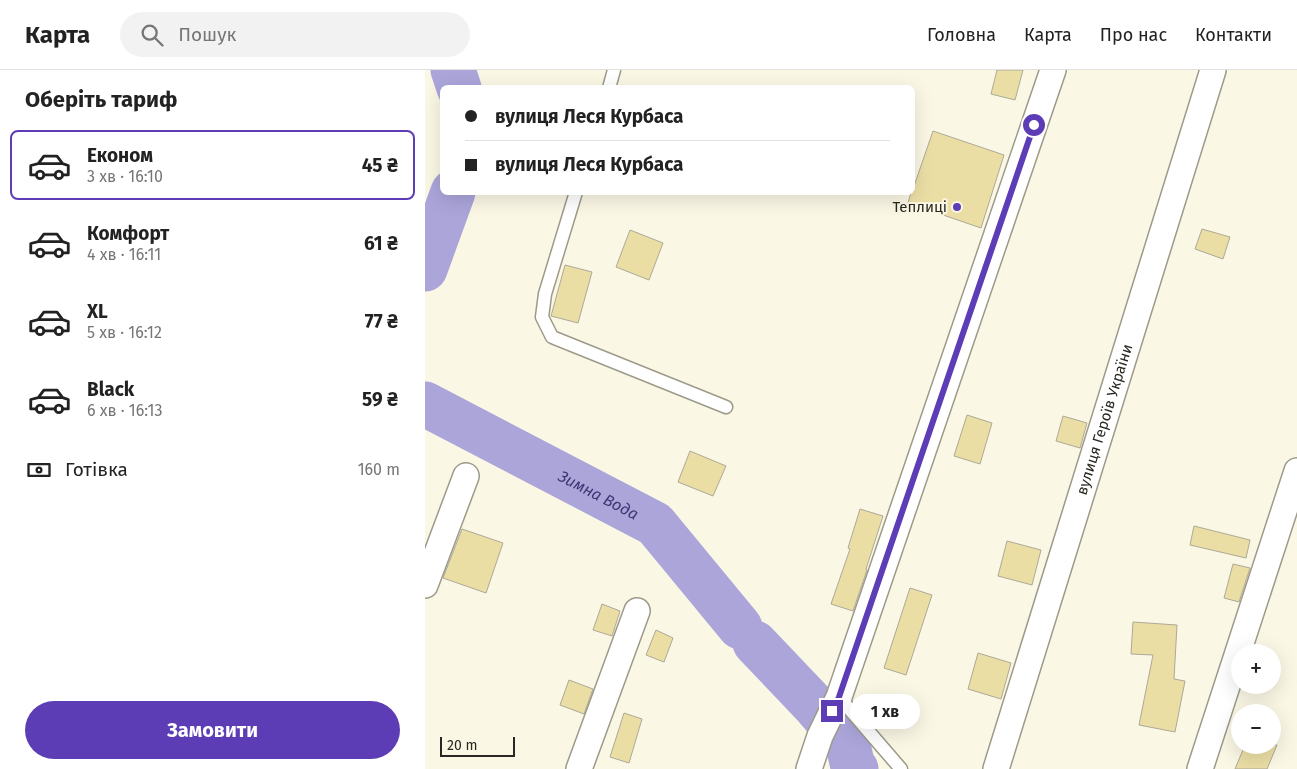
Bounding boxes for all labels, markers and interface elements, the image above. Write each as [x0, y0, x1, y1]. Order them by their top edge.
search box [120, 12, 470, 57]
text: Карта [25, 21, 90, 49]
icon: search [138, 21, 166, 49]
text: Пошук [178, 23, 236, 46]
text: Головна [927, 24, 996, 46]
text: Карта [1024, 24, 1072, 46]
text: Про нас [1100, 24, 1167, 46]
text: Контакти [1195, 24, 1272, 46]
text: Оберіть тариф [25, 86, 178, 113]
text: вулиця Леся Курбаса [495, 105, 683, 128]
route start [1023, 114, 1045, 136]
icon: car [27, 143, 72, 188]
text: Економ [87, 144, 153, 167]
text: вулиця Леся Курбаса [495, 153, 683, 176]
text: 45 ₴ [362, 154, 398, 177]
text: 3 хв · 16:10 [87, 167, 163, 186]
place label: Теплиці [892, 198, 947, 216]
marker: Теплиці [951, 201, 963, 213]
icon: car [27, 221, 72, 266]
text: Комфорт [87, 222, 169, 245]
text: 61 ₴ [364, 232, 398, 255]
text: 4 хв · 16:11 [87, 245, 161, 264]
icon: car [27, 299, 72, 344]
text: XL [87, 300, 108, 323]
text: 77 ₴ [365, 310, 398, 333]
text: 5 хв · 16:12 [87, 323, 162, 342]
street label: вулиця Героїв України [1073, 342, 1136, 497]
icon: car [27, 377, 72, 422]
text: Black [87, 378, 134, 401]
text: 59 ₴ [362, 388, 398, 411]
text: 6 хв · 16:13 [87, 401, 162, 420]
icon: cash [25, 456, 53, 484]
text: Готівка [65, 458, 128, 481]
text: 160 m [358, 460, 400, 479]
water label: Зимна Вода [555, 465, 642, 523]
map controls [1231, 644, 1281, 754]
button: + [1231, 644, 1281, 694]
callout: 1 хв [849, 694, 919, 728]
route end [821, 700, 843, 722]
button: Замовити [25, 701, 400, 759]
text: 1 хв [871, 702, 899, 721]
button: − [1231, 704, 1281, 754]
scale bar [440, 734, 515, 757]
text: 20 m [447, 737, 477, 754]

